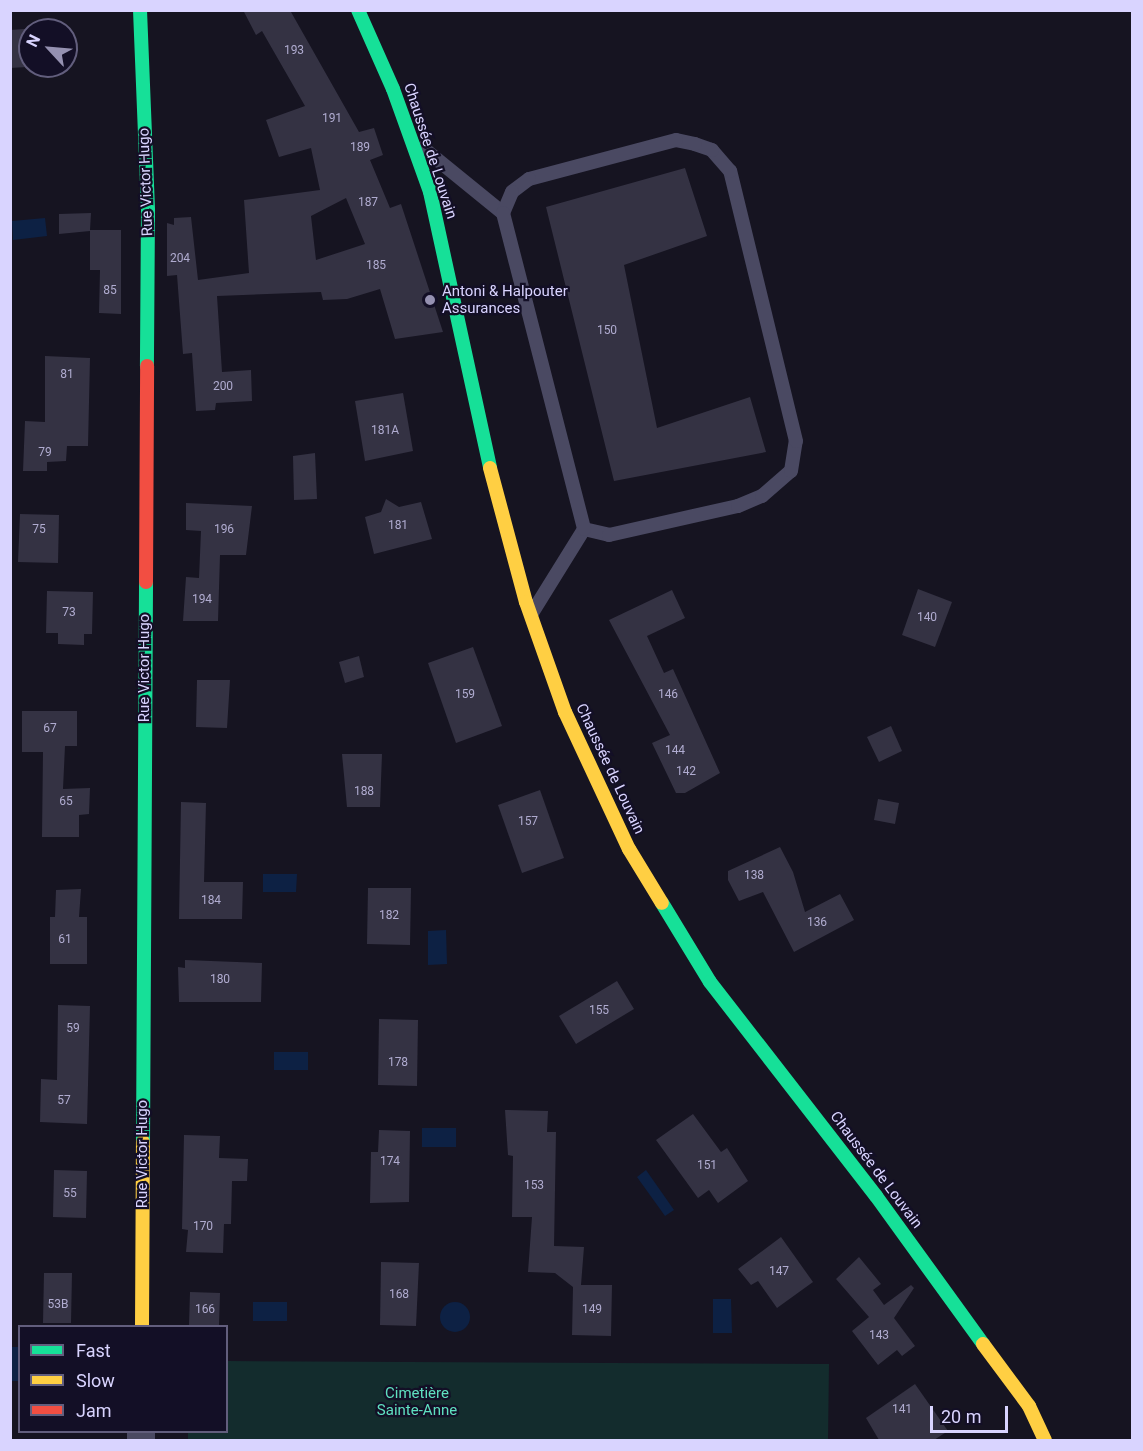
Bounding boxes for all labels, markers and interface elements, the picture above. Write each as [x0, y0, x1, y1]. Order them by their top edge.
north arrow [18, 18, 78, 78]
text: N [22, 32, 44, 50]
house number: 193 [284, 44, 304, 58]
street label: Chaussée de Louvain [400, 81, 460, 221]
house number: 191 [322, 112, 342, 126]
street label: Rue Victor Hugo [135, 128, 157, 236]
house number: 189 [350, 141, 370, 155]
house number: 187 [358, 196, 378, 210]
house number: 204 [170, 252, 190, 266]
house number: 185 [366, 259, 386, 273]
place label: Antoni & Halpouter Assurances [442, 282, 568, 317]
house number: 85 [103, 284, 117, 298]
marker: Antoni & Halpouter Assurances [423, 293, 437, 307]
house number: 150 [597, 324, 617, 338]
house number: 81 [60, 368, 74, 382]
house number: 200 [213, 380, 233, 394]
house number: 181A [371, 424, 399, 438]
house number: 79 [38, 446, 52, 460]
house number: 181 [388, 519, 408, 533]
house number: 75 [32, 523, 46, 537]
house number: 196 [214, 523, 234, 537]
house number: 194 [192, 593, 212, 607]
house number: 73 [62, 606, 76, 620]
house number: 140 [917, 611, 937, 625]
street label: Rue Victor Hugo [136, 614, 154, 722]
house number: 159 [455, 688, 475, 702]
house number: 146 [658, 688, 678, 702]
street label: Chaussée de Louvain [572, 701, 648, 837]
house number: 67 [43, 722, 57, 736]
house number: 144 [665, 744, 685, 758]
house number: 142 [676, 765, 696, 779]
house number: 188 [354, 785, 374, 799]
house number: 65 [59, 795, 73, 809]
house number: 157 [518, 815, 538, 829]
house number: 138 [744, 869, 764, 883]
house number: 184 [201, 894, 221, 908]
house number: 182 [379, 909, 399, 923]
house number: 136 [807, 916, 827, 930]
house number: 61 [58, 933, 72, 947]
house number: 180 [210, 973, 230, 987]
house number: 155 [589, 1004, 609, 1018]
house number: 59 [66, 1022, 80, 1036]
house number: 178 [388, 1056, 408, 1070]
house number: 57 [57, 1094, 71, 1108]
street label: Rue Victor Hugo [134, 1100, 152, 1208]
street label: Chaussée de Louvain [826, 1108, 926, 1232]
house number: 174 [380, 1155, 400, 1169]
house number: 151 [697, 1159, 717, 1173]
house number: 153 [524, 1179, 544, 1193]
house number: 55 [63, 1187, 77, 1201]
house number: 170 [193, 1220, 213, 1234]
house number: 147 [769, 1265, 789, 1279]
house number: 168 [389, 1288, 409, 1302]
house number: 53B [48, 1298, 68, 1312]
house number: 166 [195, 1303, 215, 1317]
house number: 149 [582, 1303, 602, 1317]
legend [18, 1325, 228, 1433]
house number: 143 [869, 1329, 889, 1343]
text: Fast [76, 1340, 111, 1361]
text: Slow [76, 1370, 115, 1391]
park label: Cimetière Sainte-Anne [377, 1384, 457, 1419]
scale bar [933, 1394, 1011, 1432]
text: Jam [76, 1400, 112, 1421]
house number: 141 [892, 1403, 912, 1417]
text: 20 m [941, 1406, 981, 1427]

